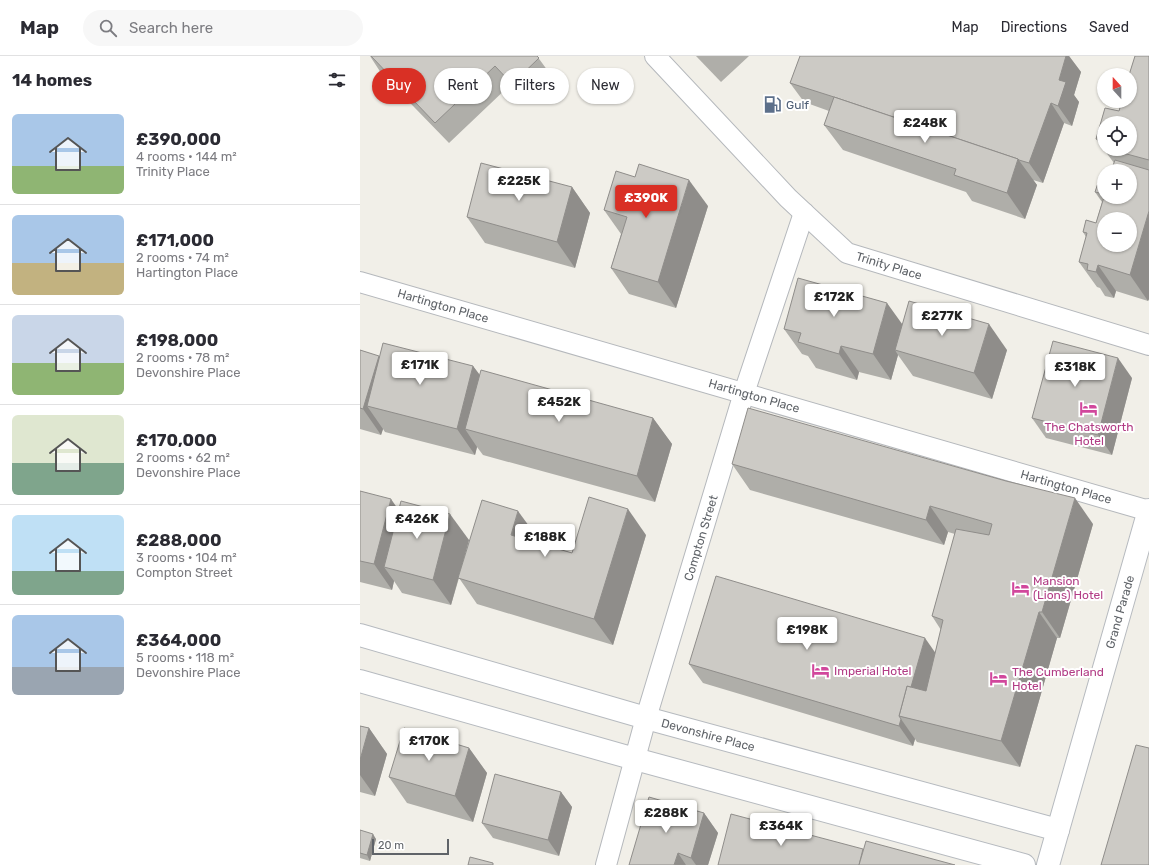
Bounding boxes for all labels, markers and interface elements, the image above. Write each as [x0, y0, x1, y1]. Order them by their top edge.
search box [83, 10, 363, 46]
text: Map [20, 16, 59, 39]
icon: search [97, 17, 119, 39]
text: Search here [129, 19, 213, 37]
text: Map [952, 19, 979, 36]
text: Directions [1001, 19, 1067, 36]
text: Saved [1089, 19, 1129, 36]
chip: Buy [372, 68, 426, 104]
chip: Rent [434, 68, 492, 104]
chip: Filters [500, 68, 569, 104]
chip: New [577, 68, 634, 104]
north arrow [1097, 68, 1137, 108]
map controls [1097, 68, 1137, 252]
icon: filters [326, 69, 348, 91]
text: 14 homes [12, 70, 92, 90]
fuel station icon: Gulf [763, 95, 783, 115]
place label: Gulf [786, 98, 809, 112]
pin: £248K [897, 110, 953, 144]
text: £248K [903, 115, 947, 130]
button: locate [1097, 116, 1137, 156]
text: £390,000 [136, 129, 221, 149]
icon: home [44, 130, 92, 178]
text: 4 rooms · 144 m² [136, 149, 237, 164]
text: Trinity Place [136, 164, 210, 179]
button: + [1097, 164, 1137, 204]
pin: £225K [491, 168, 547, 202]
text: £225K [497, 173, 541, 188]
pin: £390K [618, 185, 674, 219]
text: £390K [624, 190, 668, 205]
button: − [1097, 212, 1137, 252]
text: £171,000 [136, 230, 214, 250]
icon: home [44, 231, 92, 279]
street label: Trinity Place [854, 249, 924, 283]
text: 2 rooms · 74 m² [136, 250, 229, 265]
text: Hartington Place [136, 265, 238, 280]
pin: £172K [806, 284, 862, 318]
street label: Hartington Place [396, 286, 490, 326]
text: £172K [814, 289, 854, 304]
pin: £277K [914, 303, 970, 337]
text: £277K [921, 308, 963, 323]
text: £198,000 [136, 330, 218, 350]
icon: home [44, 331, 92, 379]
text: 2 rooms · 78 m² [136, 350, 230, 365]
pin: £171K [392, 352, 448, 386]
pin: £318K [1047, 354, 1103, 388]
text: £171K [401, 357, 439, 372]
text: £318K [1054, 359, 1096, 374]
text: Devonshire Place [136, 365, 240, 380]
street label: Hartington Place [707, 376, 801, 416]
pin: £452K [531, 389, 587, 423]
text: £452K [537, 394, 581, 409]
hotel icon: The Chatsworth Hotel [1079, 398, 1099, 418]
place label: The Chatsworth Hotel [1044, 420, 1134, 448]
text: £170,000 [136, 430, 217, 450]
icon: home [44, 431, 92, 479]
text: 2 rooms · 62 m² [136, 450, 230, 465]
text: Devonshire Place [136, 465, 240, 480]
street label: Hartington Place [1019, 467, 1113, 507]
street label: Compton Street [681, 493, 721, 583]
pin: £426K [389, 506, 445, 540]
text: £426K [395, 511, 439, 526]
pin: £188K [517, 524, 573, 558]
text: £188K [524, 529, 566, 544]
text: £288,000 [136, 530, 222, 550]
icon: home [44, 531, 92, 579]
text: 3 rooms · 104 m² [136, 550, 237, 565]
text: Compton Street [136, 565, 233, 580]
street label: Grand Parade [1103, 573, 1137, 650]
place label: Mansion (Lions) Hotel [1033, 574, 1103, 602]
hotel icon: Mansion (Lions) Hotel [1010, 578, 1030, 598]
pin: £198K [779, 617, 835, 651]
text: £198K [786, 622, 828, 637]
text: £364,000 [136, 630, 221, 650]
icon: home [44, 631, 92, 679]
text: 5 rooms · 118 m² [136, 650, 234, 665]
hotel icon: Imperial Hotel [811, 661, 831, 681]
place label: Imperial Hotel [834, 664, 912, 678]
text: Devonshire Place [136, 665, 240, 680]
place label: The Cumberland Hotel [1012, 665, 1104, 693]
hotel icon: The Cumberland Hotel [989, 669, 1009, 689]
street label: Devonshire Place [660, 716, 757, 754]
pin: £170K [401, 728, 457, 762]
text: £170K [409, 733, 449, 748]
pin: £288K [638, 800, 694, 834]
text: £288K [644, 805, 688, 820]
pin: £364K [753, 813, 809, 847]
text: £364K [759, 818, 803, 833]
scale bar [372, 837, 449, 856]
text: 20 m [378, 839, 404, 852]

